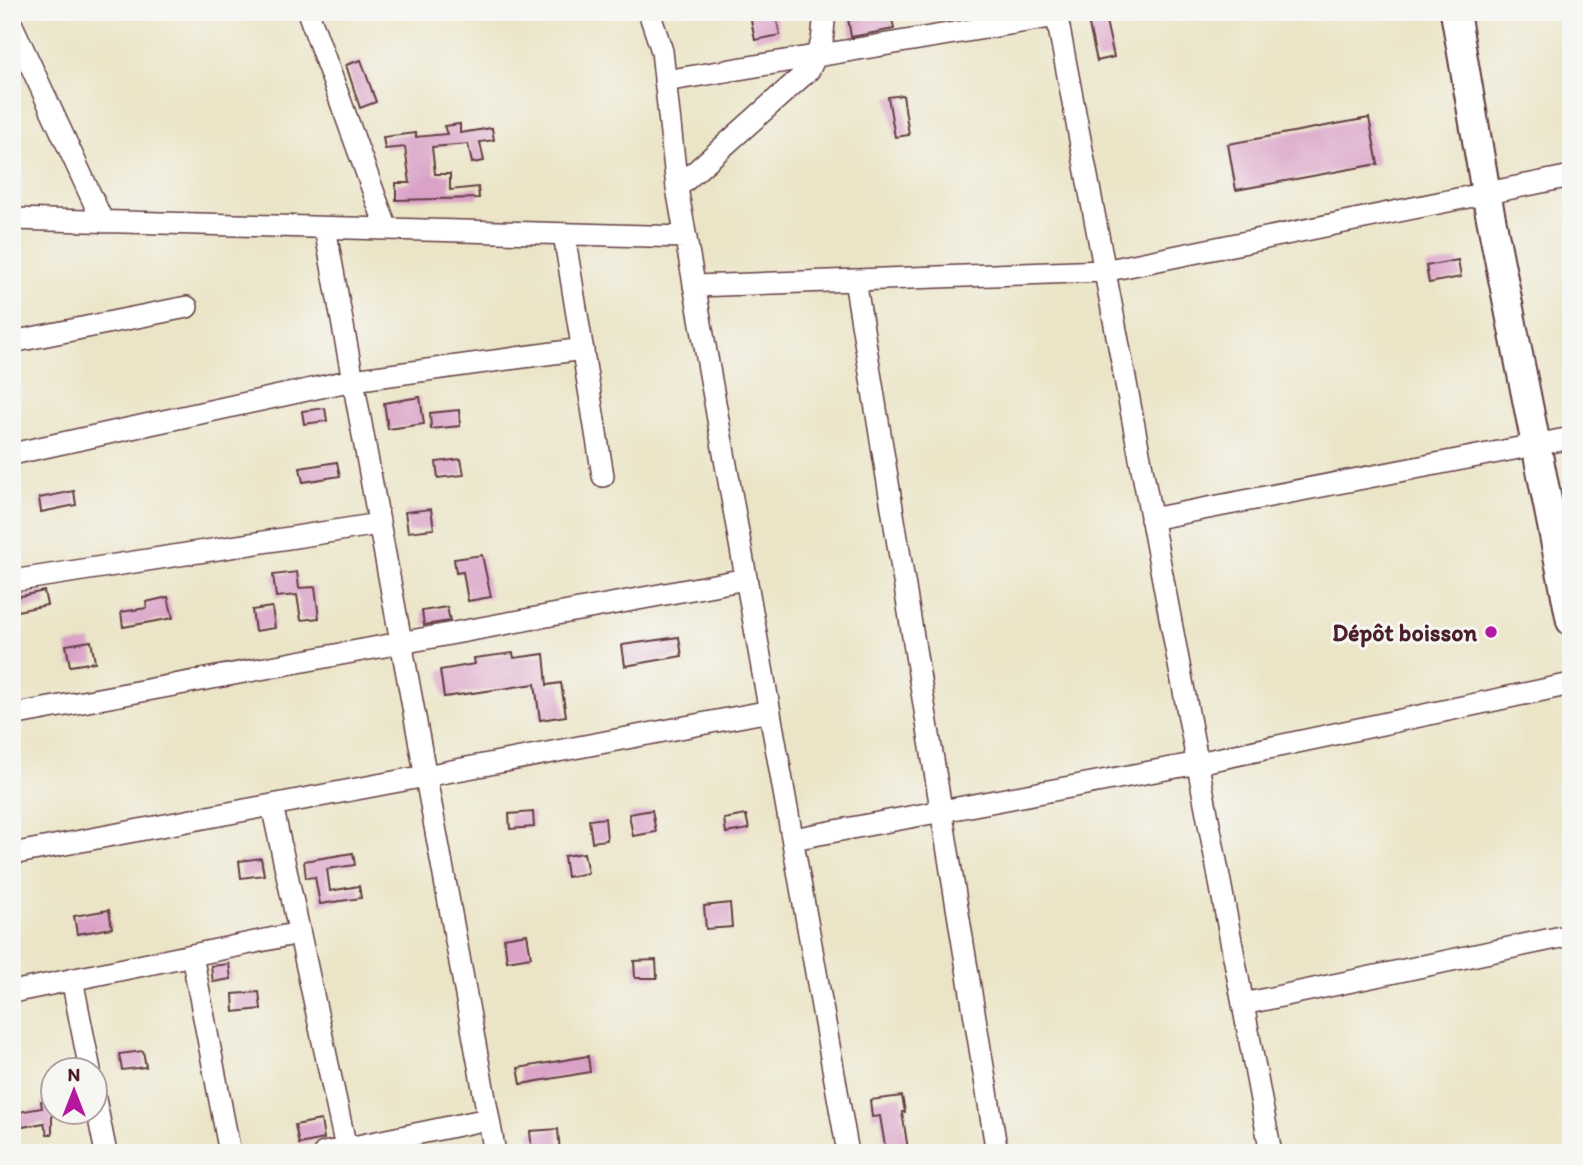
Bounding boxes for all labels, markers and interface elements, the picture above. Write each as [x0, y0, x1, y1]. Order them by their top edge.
place label: Dépôt boisson [1332, 618, 1477, 648]
marker: Dépôt boisson [1483, 624, 1499, 640]
north arrow [38, 1056, 108, 1126]
text: N [68, 1063, 80, 1086]

